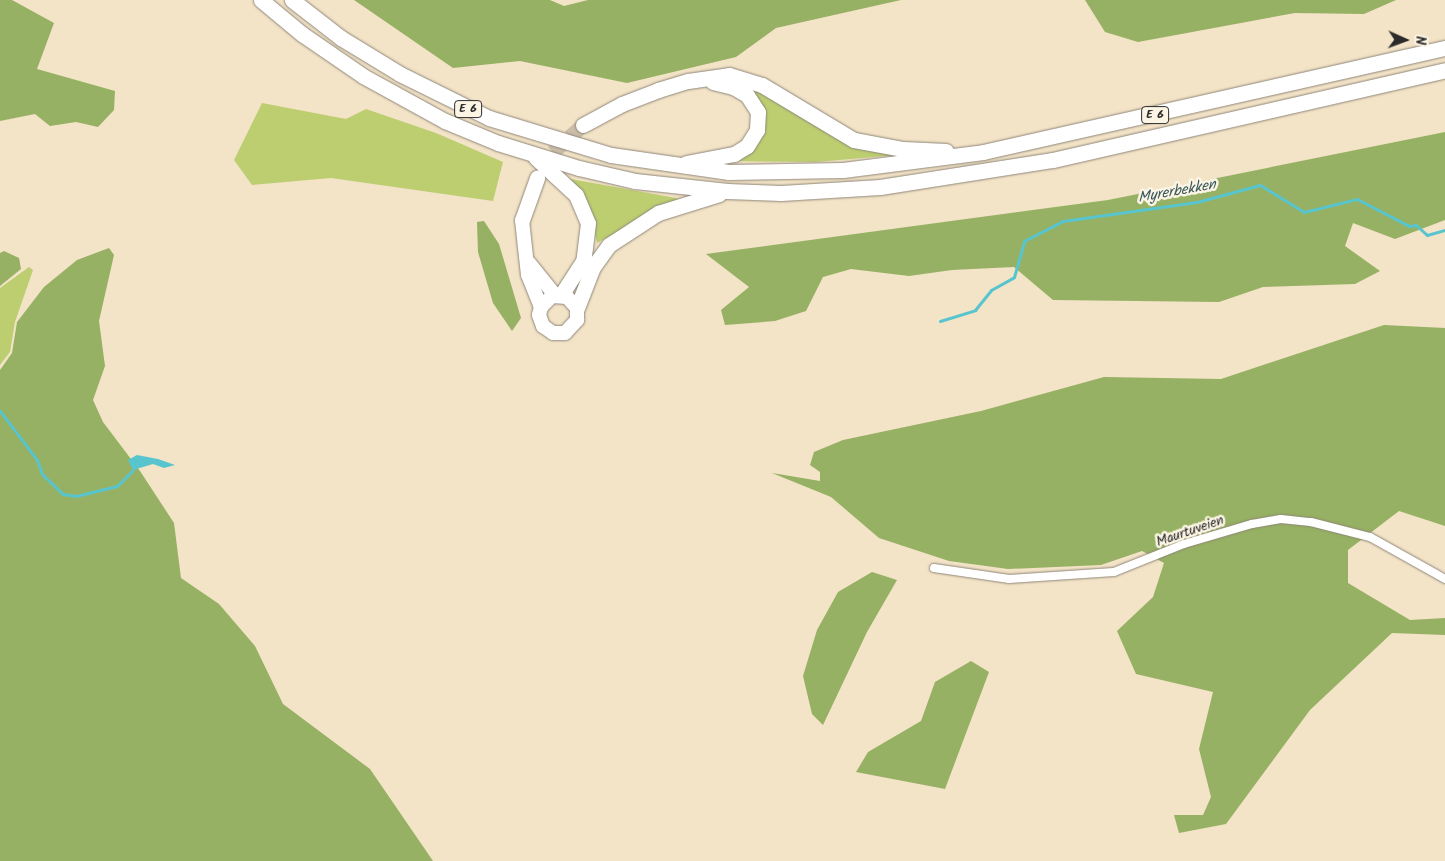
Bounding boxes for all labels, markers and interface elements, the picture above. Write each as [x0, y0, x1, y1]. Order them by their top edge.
north arrow [1380, 15, 1430, 65]
text: N [1409, 36, 1431, 45]
road number: E 6 [453, 100, 483, 118]
road number: E 6 [1140, 106, 1170, 124]
water label: Myrerbekken [1137, 176, 1217, 208]
street label: Maurtuveien [1154, 512, 1226, 550]

